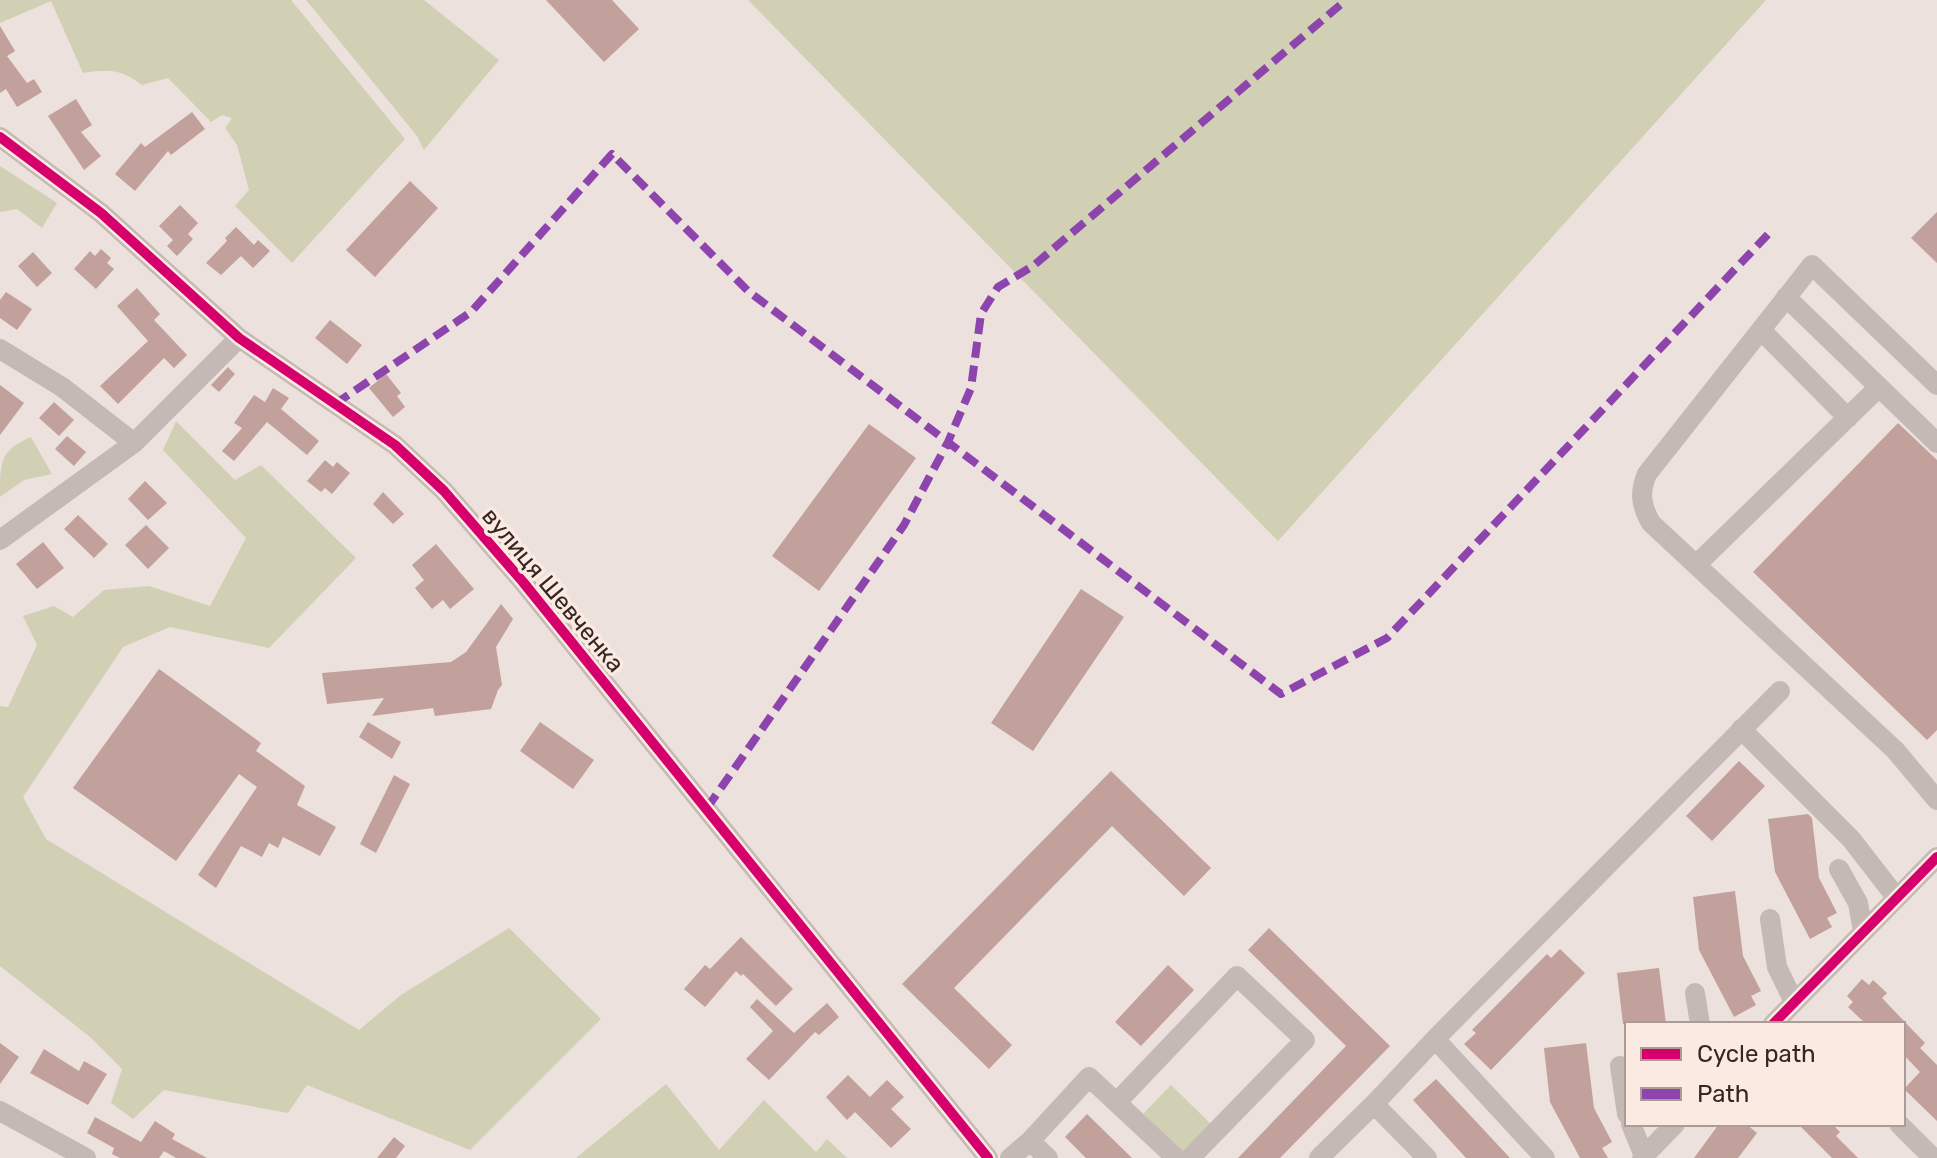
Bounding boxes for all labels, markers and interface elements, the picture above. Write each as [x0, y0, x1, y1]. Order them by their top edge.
street label: вулиця Шевченка [476, 502, 630, 678]
legend [1625, 1022, 1905, 1126]
text: Cycle path [1697, 1040, 1816, 1068]
text: Path [1697, 1080, 1749, 1108]

